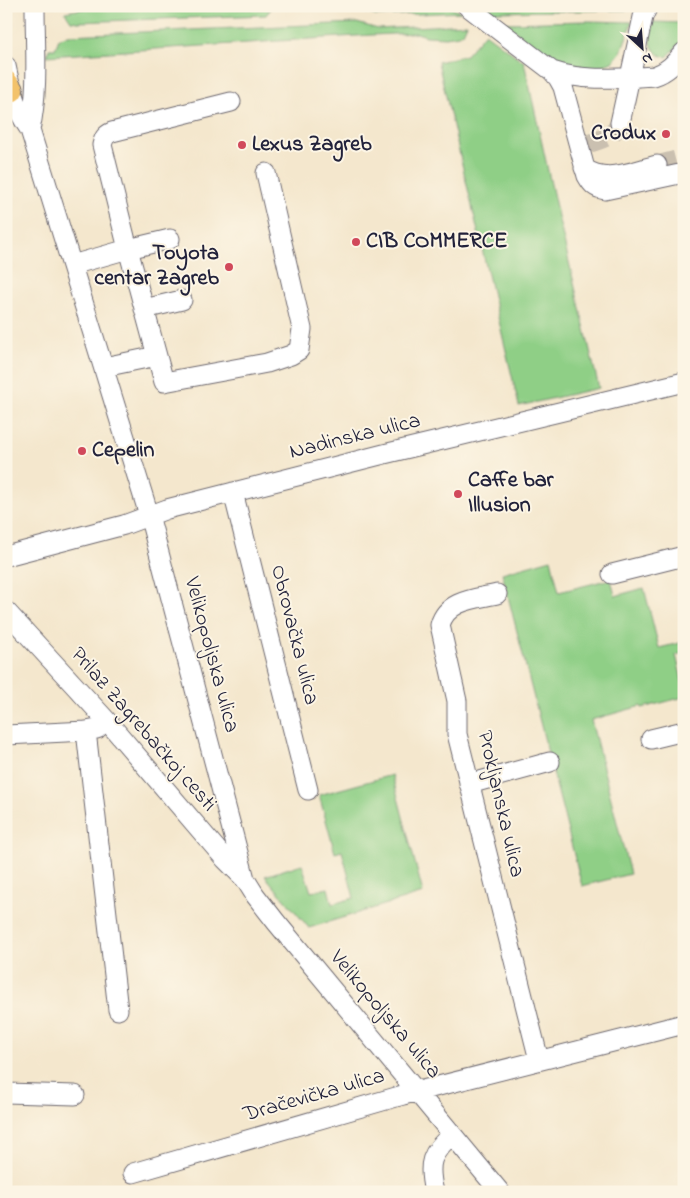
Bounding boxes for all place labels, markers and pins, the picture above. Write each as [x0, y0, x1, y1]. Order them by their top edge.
place label: Crodux [591, 118, 656, 150]
marker: Crodux [660, 128, 672, 140]
place label: Lexus Zagreb [252, 129, 372, 162]
marker: Lexus Zagreb [236, 139, 248, 151]
place label: CIB COMMERCE [366, 226, 507, 258]
marker: CIB COMMERCE [350, 236, 362, 248]
place label: Toyota centar Zagreb [94, 238, 219, 296]
marker: Toyota centar Zagreb [223, 261, 235, 273]
place label: Cepelin [92, 435, 154, 467]
marker: Cepelin [76, 445, 88, 457]
place label: Caffe bar Illusion [468, 465, 555, 522]
marker: Caffe bar Illusion [452, 488, 464, 500]

